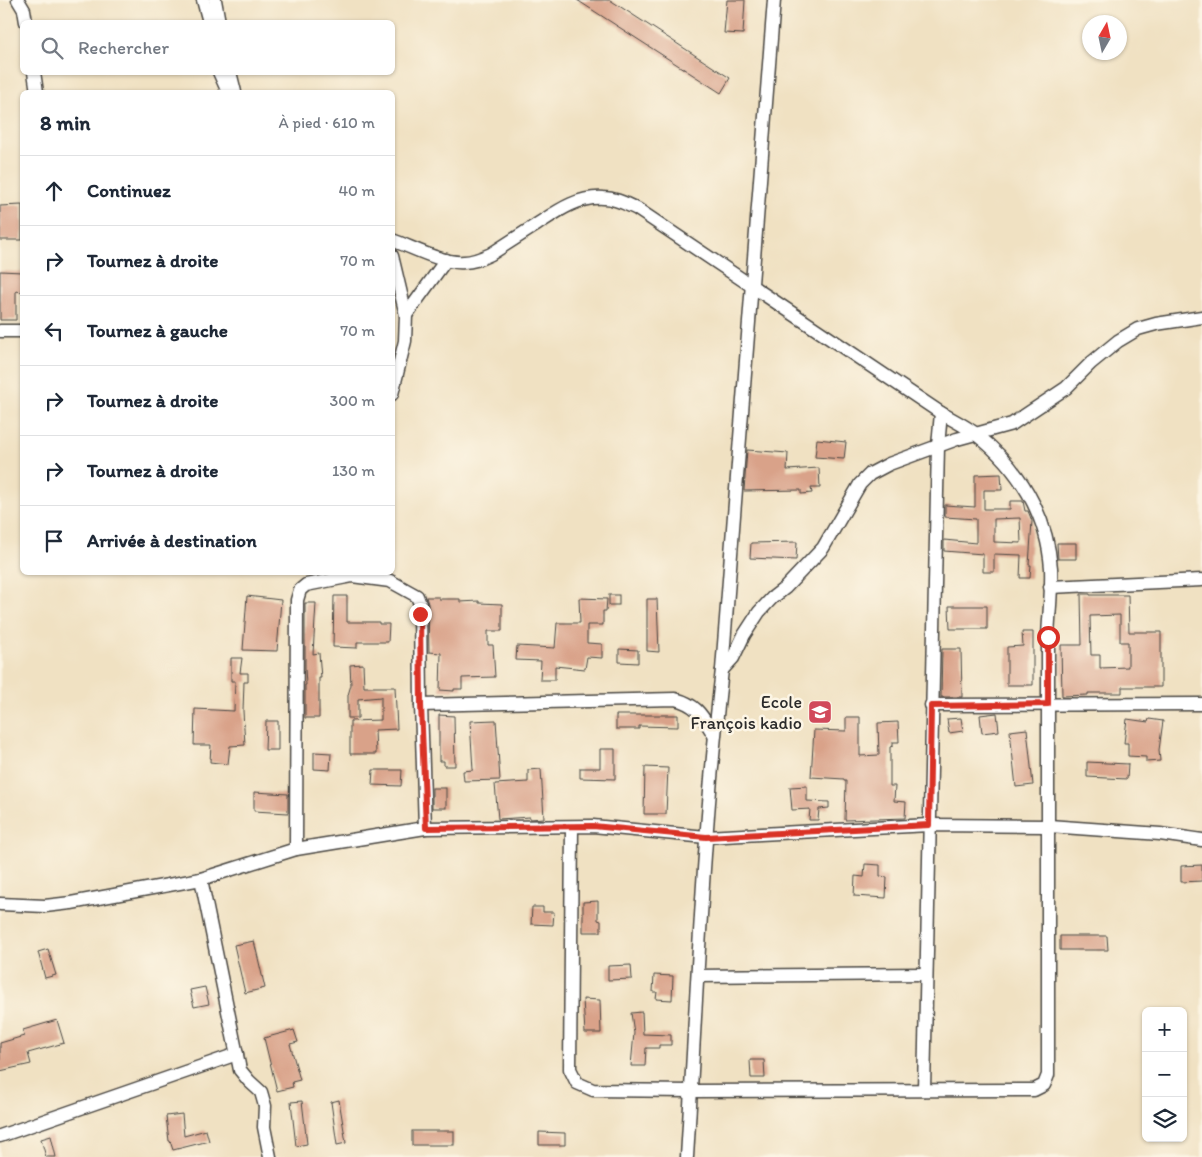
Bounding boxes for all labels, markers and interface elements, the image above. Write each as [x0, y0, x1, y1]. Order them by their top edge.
north arrow [1082, 15, 1127, 60]
search box [20, 20, 395, 75]
icon: search [38, 34, 66, 62]
text: Rechercher [78, 36, 169, 59]
text: 8 min [40, 110, 90, 135]
text: À pied · 610 m [279, 113, 375, 132]
icon: ahead [40, 177, 68, 205]
text: Continuez [87, 179, 171, 202]
text: 40 m [338, 181, 375, 200]
icon: right [40, 247, 68, 275]
text: Tournez à droite [87, 249, 219, 272]
text: 70 m [340, 251, 375, 270]
icon: left [40, 317, 68, 345]
text: Tournez à gauche [87, 319, 228, 342]
text: 70 m [340, 321, 375, 340]
icon: right [40, 387, 68, 415]
text: Tournez à droite [87, 389, 219, 412]
text: 300 m [330, 391, 375, 410]
icon: right [40, 457, 68, 485]
text: Tournez à droite [87, 459, 219, 482]
text: 130 m [332, 461, 375, 480]
icon: arrive [40, 527, 68, 555]
text: Arrivée à destination [87, 529, 257, 552]
route end [409, 603, 432, 626]
route start [1037, 626, 1060, 649]
place label: Ecole François kadio [690, 691, 802, 734]
school or university icon: Ecole François kadio [807, 699, 833, 725]
map controls [1142, 1007, 1187, 1142]
button: + [1142, 1007, 1187, 1052]
button: − [1142, 1052, 1187, 1097]
button: layers [1142, 1097, 1187, 1142]

